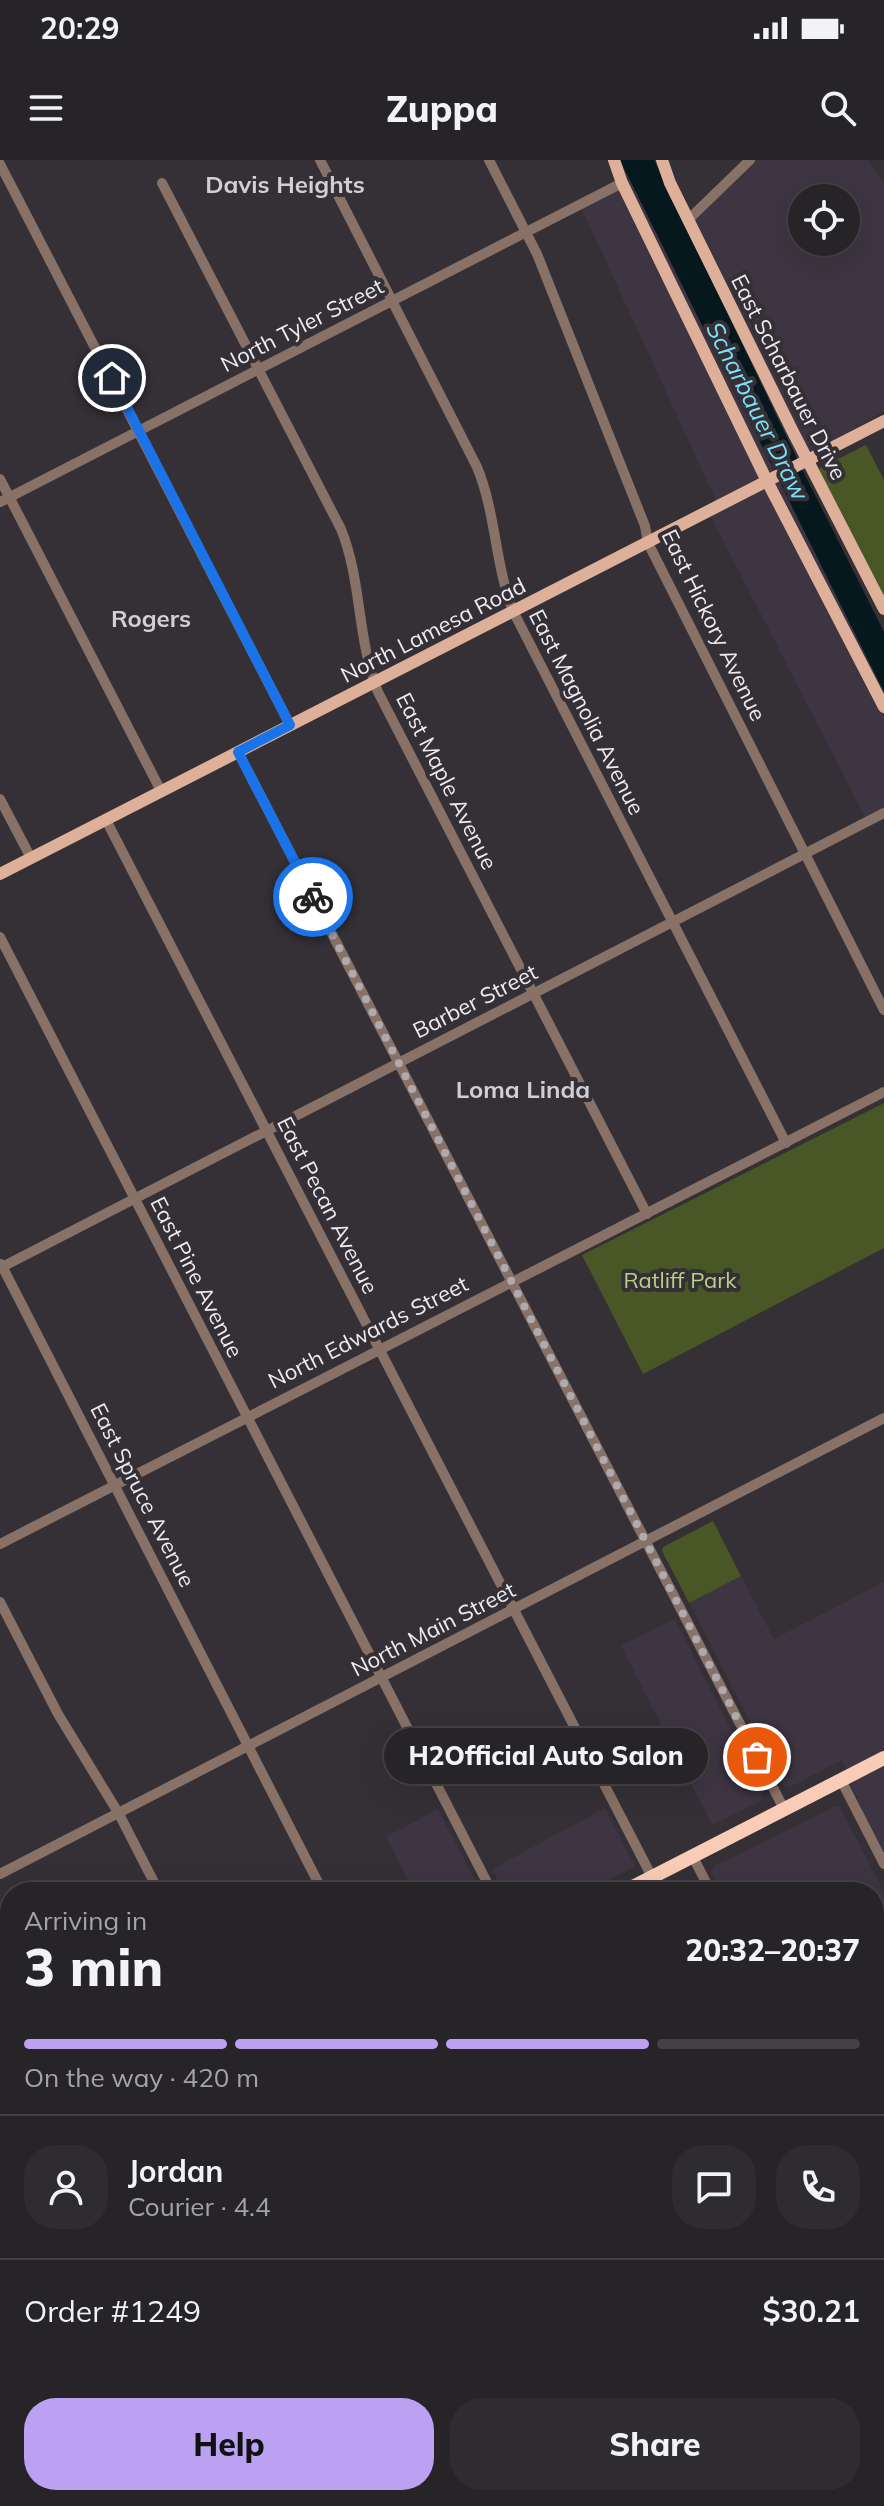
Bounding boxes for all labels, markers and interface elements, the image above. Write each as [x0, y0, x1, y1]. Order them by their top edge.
text: 20:29 [40, 9, 119, 47]
icon: menu [24, 86, 68, 130]
text: Zuppa [386, 86, 498, 131]
icon: search [816, 86, 860, 130]
district label: Davis Heights [205, 169, 365, 199]
map controls [788, 184, 860, 256]
button: locate [788, 184, 860, 256]
street label: East Scharbauer Drive [725, 270, 853, 484]
street label: North Tyler Street [216, 272, 388, 378]
water label: Scharbauer Draw [700, 317, 816, 506]
pin [78, 344, 146, 412]
icon: home [90, 356, 134, 400]
street label: East Hickory Avenue [655, 525, 773, 725]
street label: North Lamesa Road [336, 571, 530, 689]
district label: Rogers [111, 603, 191, 633]
street label: East Magnolia Avenue [523, 604, 651, 820]
street label: East Maple Avenue [390, 688, 504, 874]
courier [273, 857, 353, 937]
icon: bike [291, 875, 335, 919]
street label: Barber Street [408, 958, 542, 1044]
district label: Loma Linda [456, 1074, 590, 1104]
street label: East Pecan Avenue [271, 1112, 385, 1298]
street label: East Pine Avenue [144, 1192, 250, 1362]
park label: Ratliff Park [623, 1266, 737, 1294]
street label: North Edwards Street [263, 1269, 473, 1395]
street label: East Spruce Avenue [84, 1398, 202, 1592]
street label: North Main Street [346, 1575, 520, 1682]
pin [723, 1723, 791, 1791]
callout: H2Official Auto Salon [385, 1729, 709, 1785]
icon: bag [735, 1735, 779, 1779]
text: H2Official Auto Salon [408, 1739, 684, 1772]
text: Arriving in [24, 1904, 147, 1937]
text: 20:32–20:37 [685, 1931, 860, 1969]
text: 3 min [24, 1934, 163, 1999]
text: On the way · 420 m [24, 2061, 259, 2094]
button: person [24, 2145, 108, 2229]
button: chat [672, 2145, 756, 2229]
button: phone [776, 2145, 860, 2229]
text: Jordan [128, 2152, 223, 2190]
text: Courier · 4.4 [128, 2190, 271, 2223]
text: Order #1249 [24, 2292, 201, 2330]
text: $30.21 [763, 2292, 860, 2330]
button: Help [24, 2398, 434, 2490]
button: Share [450, 2398, 860, 2490]

